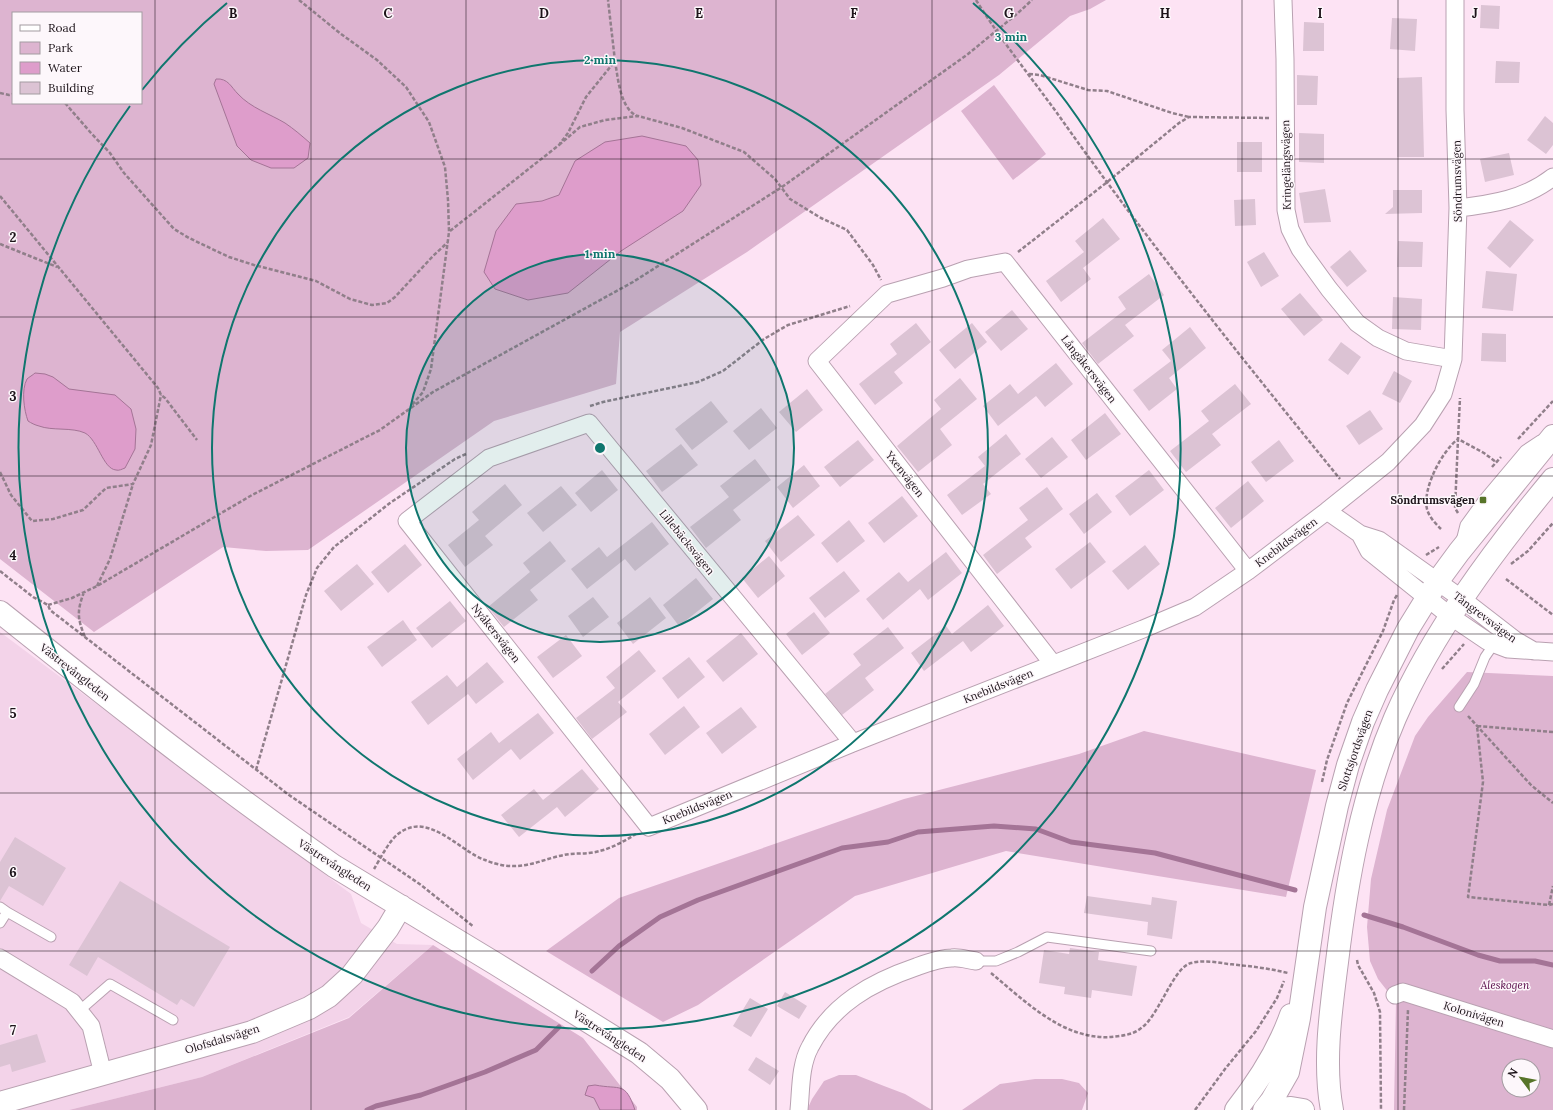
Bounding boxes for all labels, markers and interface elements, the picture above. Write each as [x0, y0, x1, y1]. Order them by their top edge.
text: B [229, 5, 238, 22]
text: C [384, 5, 393, 22]
text: D [539, 5, 549, 22]
text: E [695, 5, 703, 22]
text: F [850, 5, 858, 22]
text: G [1004, 5, 1014, 22]
text: H [1160, 5, 1170, 22]
text: I [1317, 5, 1323, 22]
text: J [1472, 5, 1478, 22]
legend [12, 12, 142, 104]
text: Road [48, 20, 76, 35]
text: 3 min [995, 29, 1028, 44]
text: Park [48, 40, 74, 55]
text: 2 min [584, 52, 616, 67]
text: Water [48, 60, 83, 75]
text: Building [48, 80, 94, 95]
street label: Kringelängsvägen [1278, 119, 1294, 210]
street label: Söndrumsvägen [1449, 140, 1465, 222]
text: 2 [10, 229, 17, 246]
text: 1 min [585, 246, 616, 261]
street label: Långåkersvägen [1058, 332, 1120, 406]
text: 3 [9, 388, 17, 405]
centre of rings [593, 441, 607, 455]
street label: Yxenvägen [882, 447, 927, 500]
place label: Söndrumsvägen [1390, 493, 1475, 507]
marker: Söndrumsvägen [1478, 495, 1488, 505]
street label: Lillebäcksvägen [656, 506, 718, 578]
street label: Knebildsvägen [1252, 514, 1320, 570]
text: 4 [9, 547, 17, 564]
street label: Tångrevsvägen [1450, 588, 1520, 646]
street label: Nyåkersvägen [469, 601, 524, 666]
street label: Västrevångleden [36, 640, 113, 704]
street label: Knebildsvägen [961, 666, 1035, 706]
text: 5 [9, 705, 17, 722]
street label: Slottsjordsvägen [1335, 707, 1376, 792]
street label: Knebildsvägen [660, 787, 734, 827]
street label: Västrevångleden [295, 835, 375, 894]
text: 6 [9, 864, 17, 881]
park label: Aleskogen [1479, 978, 1530, 992]
street label: Kolonivägen [1442, 998, 1506, 1030]
street label: Västrevångleden [570, 1006, 650, 1065]
street label: Olofsdalsvägen [183, 1021, 261, 1057]
text: 7 [10, 1022, 16, 1039]
north arrow [1501, 1058, 1541, 1098]
text: N [1504, 1065, 1521, 1080]

